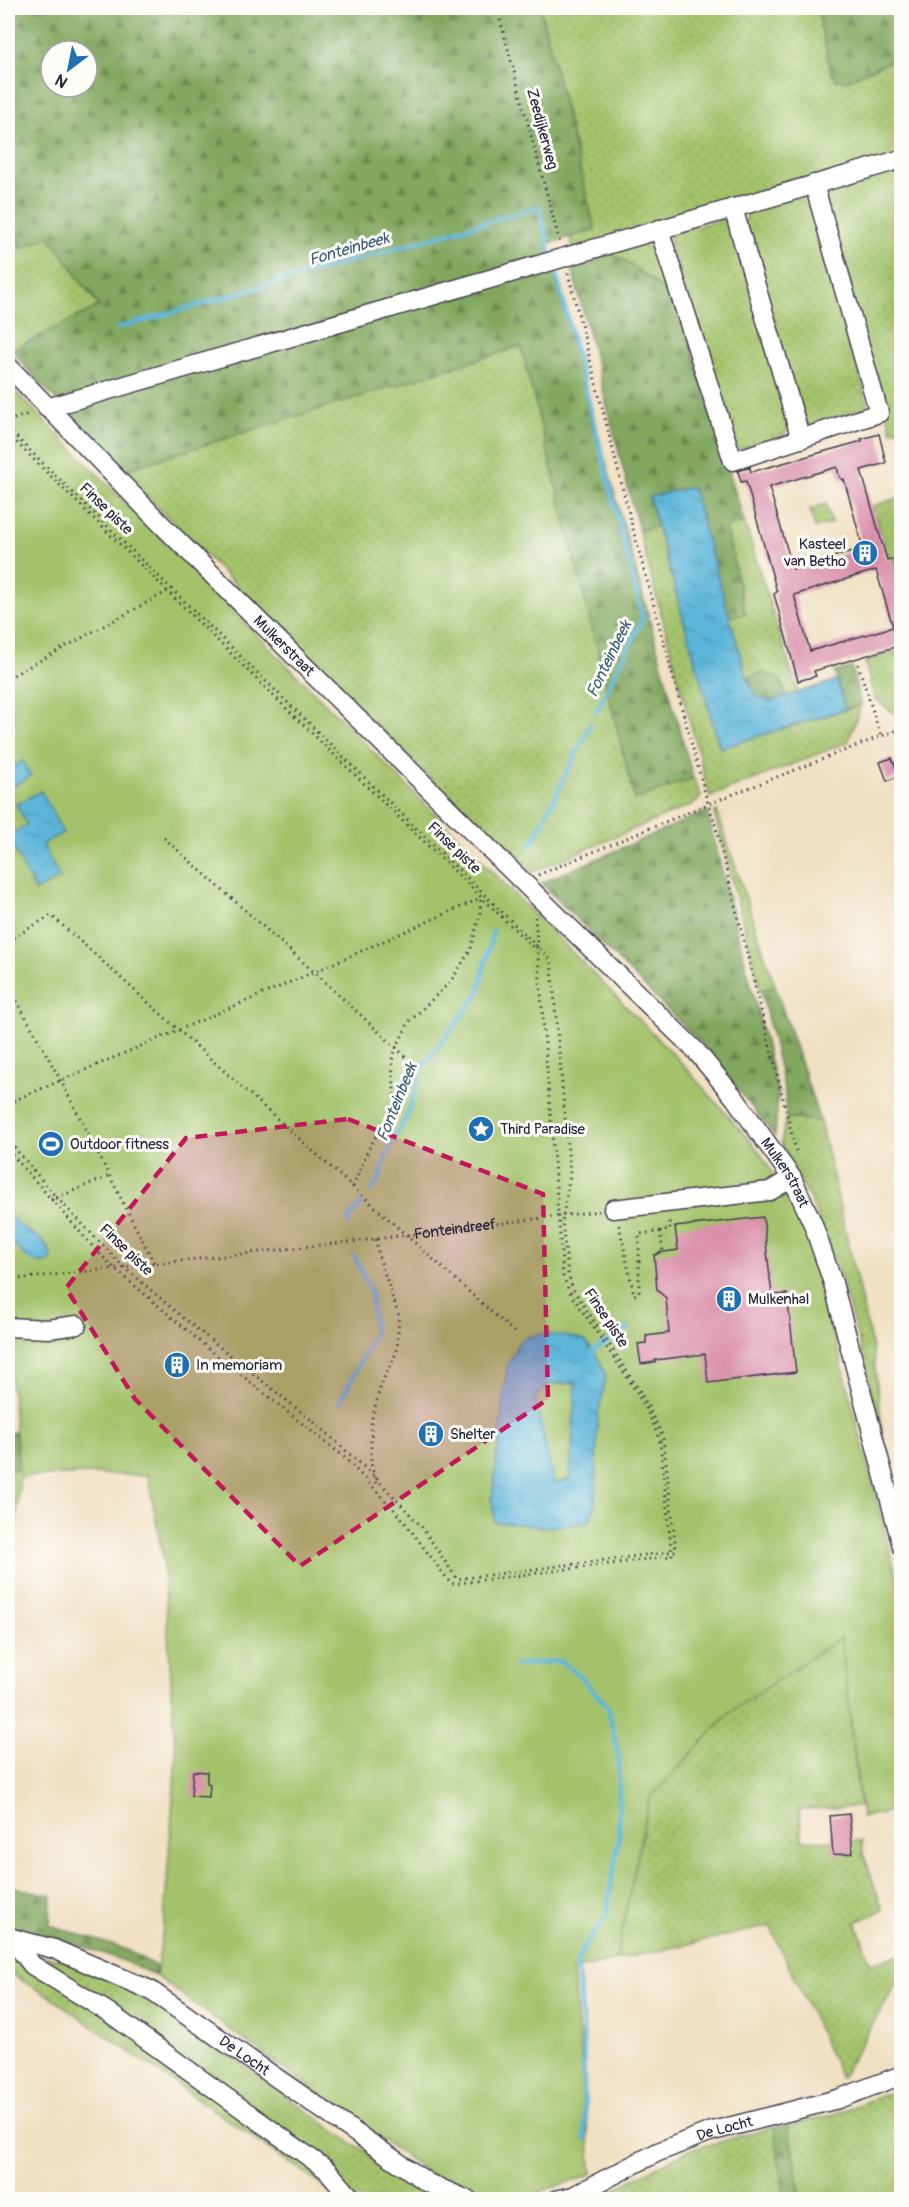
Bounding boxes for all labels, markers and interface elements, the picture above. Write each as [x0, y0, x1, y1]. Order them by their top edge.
north arrow [39, 39, 99, 99]
text: N [52, 69, 71, 92]
street label: Zeedijkerweg [522, 86, 562, 172]
water label: Fonteinbeek [307, 228, 393, 270]
street label: Finse piste [75, 479, 137, 540]
place label: Kasteel van Betho [783, 535, 846, 571]
building icon: Kasteel van Betho [850, 538, 880, 568]
street label: Mulkerstraat [249, 611, 319, 681]
water label: Fonteinbeek [582, 616, 637, 700]
street label: Finse piste [423, 818, 485, 879]
water label: Fonteinbeek [372, 1059, 422, 1144]
place icon: Third Paradise [466, 1114, 496, 1144]
place label: Third Paradise [500, 1120, 586, 1139]
sports icon: Outdoor fitness [36, 1129, 66, 1159]
street label: Mulkerstraat [757, 1134, 814, 1211]
place label: Outdoor fitness [70, 1135, 169, 1154]
street label: Fonteindreef [413, 1215, 497, 1244]
street label: Finse piste [95, 1220, 157, 1281]
building icon: Mulkenhal [714, 1284, 744, 1314]
street label: Finse piste [579, 1285, 633, 1352]
place label: Mulkenhal [748, 1290, 809, 1309]
building icon: In memoriam [162, 1350, 192, 1380]
place label: In memoriam [196, 1356, 282, 1375]
building icon: Shelter [416, 1419, 446, 1449]
place label: Shelter [450, 1425, 496, 1444]
street label: De Locht [216, 2031, 274, 2080]
street label: De Locht [694, 2111, 756, 2145]

